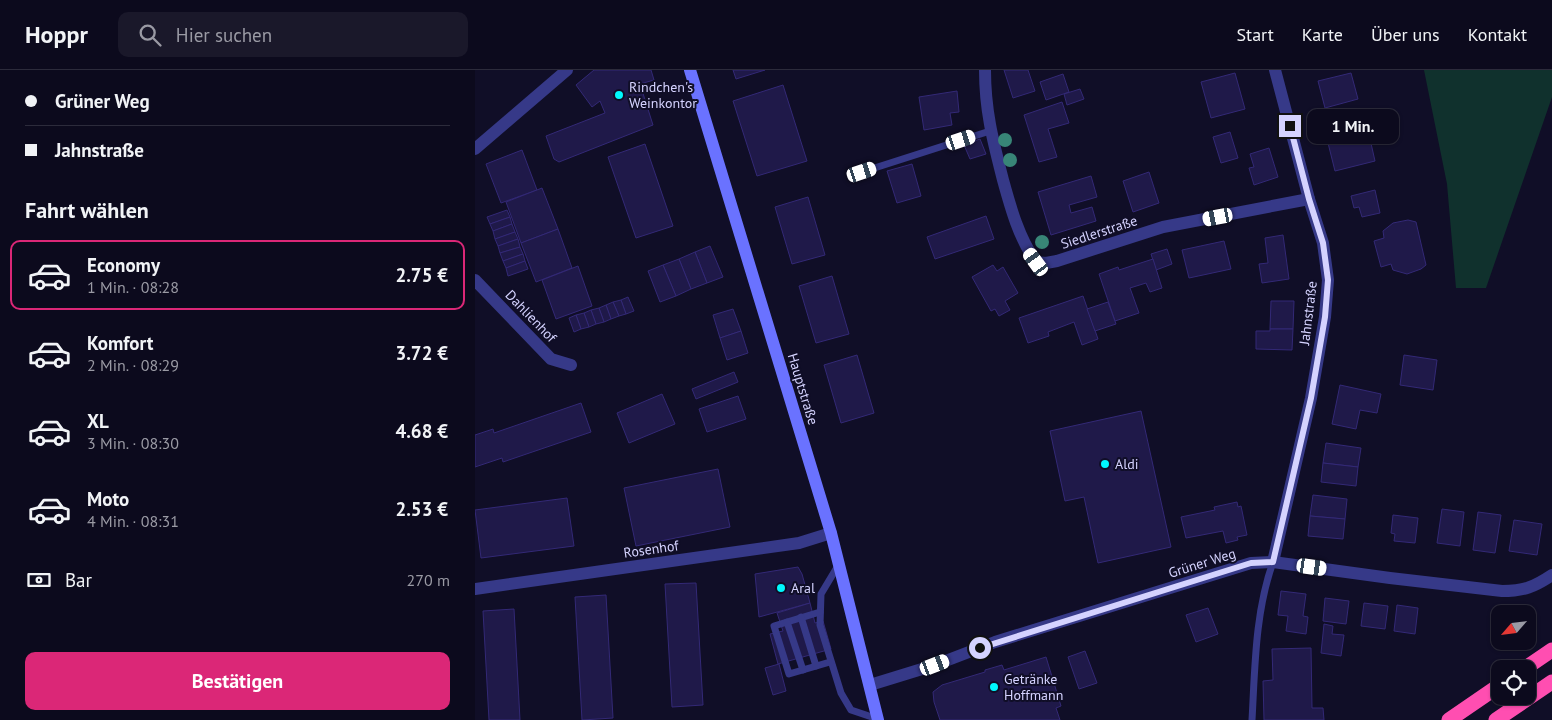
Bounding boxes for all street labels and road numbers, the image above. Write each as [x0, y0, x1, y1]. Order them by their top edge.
street label: Siedlerstraße [1058, 211, 1140, 253]
street label: Jahnstraße [1295, 280, 1321, 347]
street label: Dahlienhof [502, 286, 561, 346]
street label: Hauptstraße [784, 351, 822, 427]
street label: Rosenhof [622, 536, 680, 562]
street label: Grüner Weg [1166, 544, 1238, 582]

